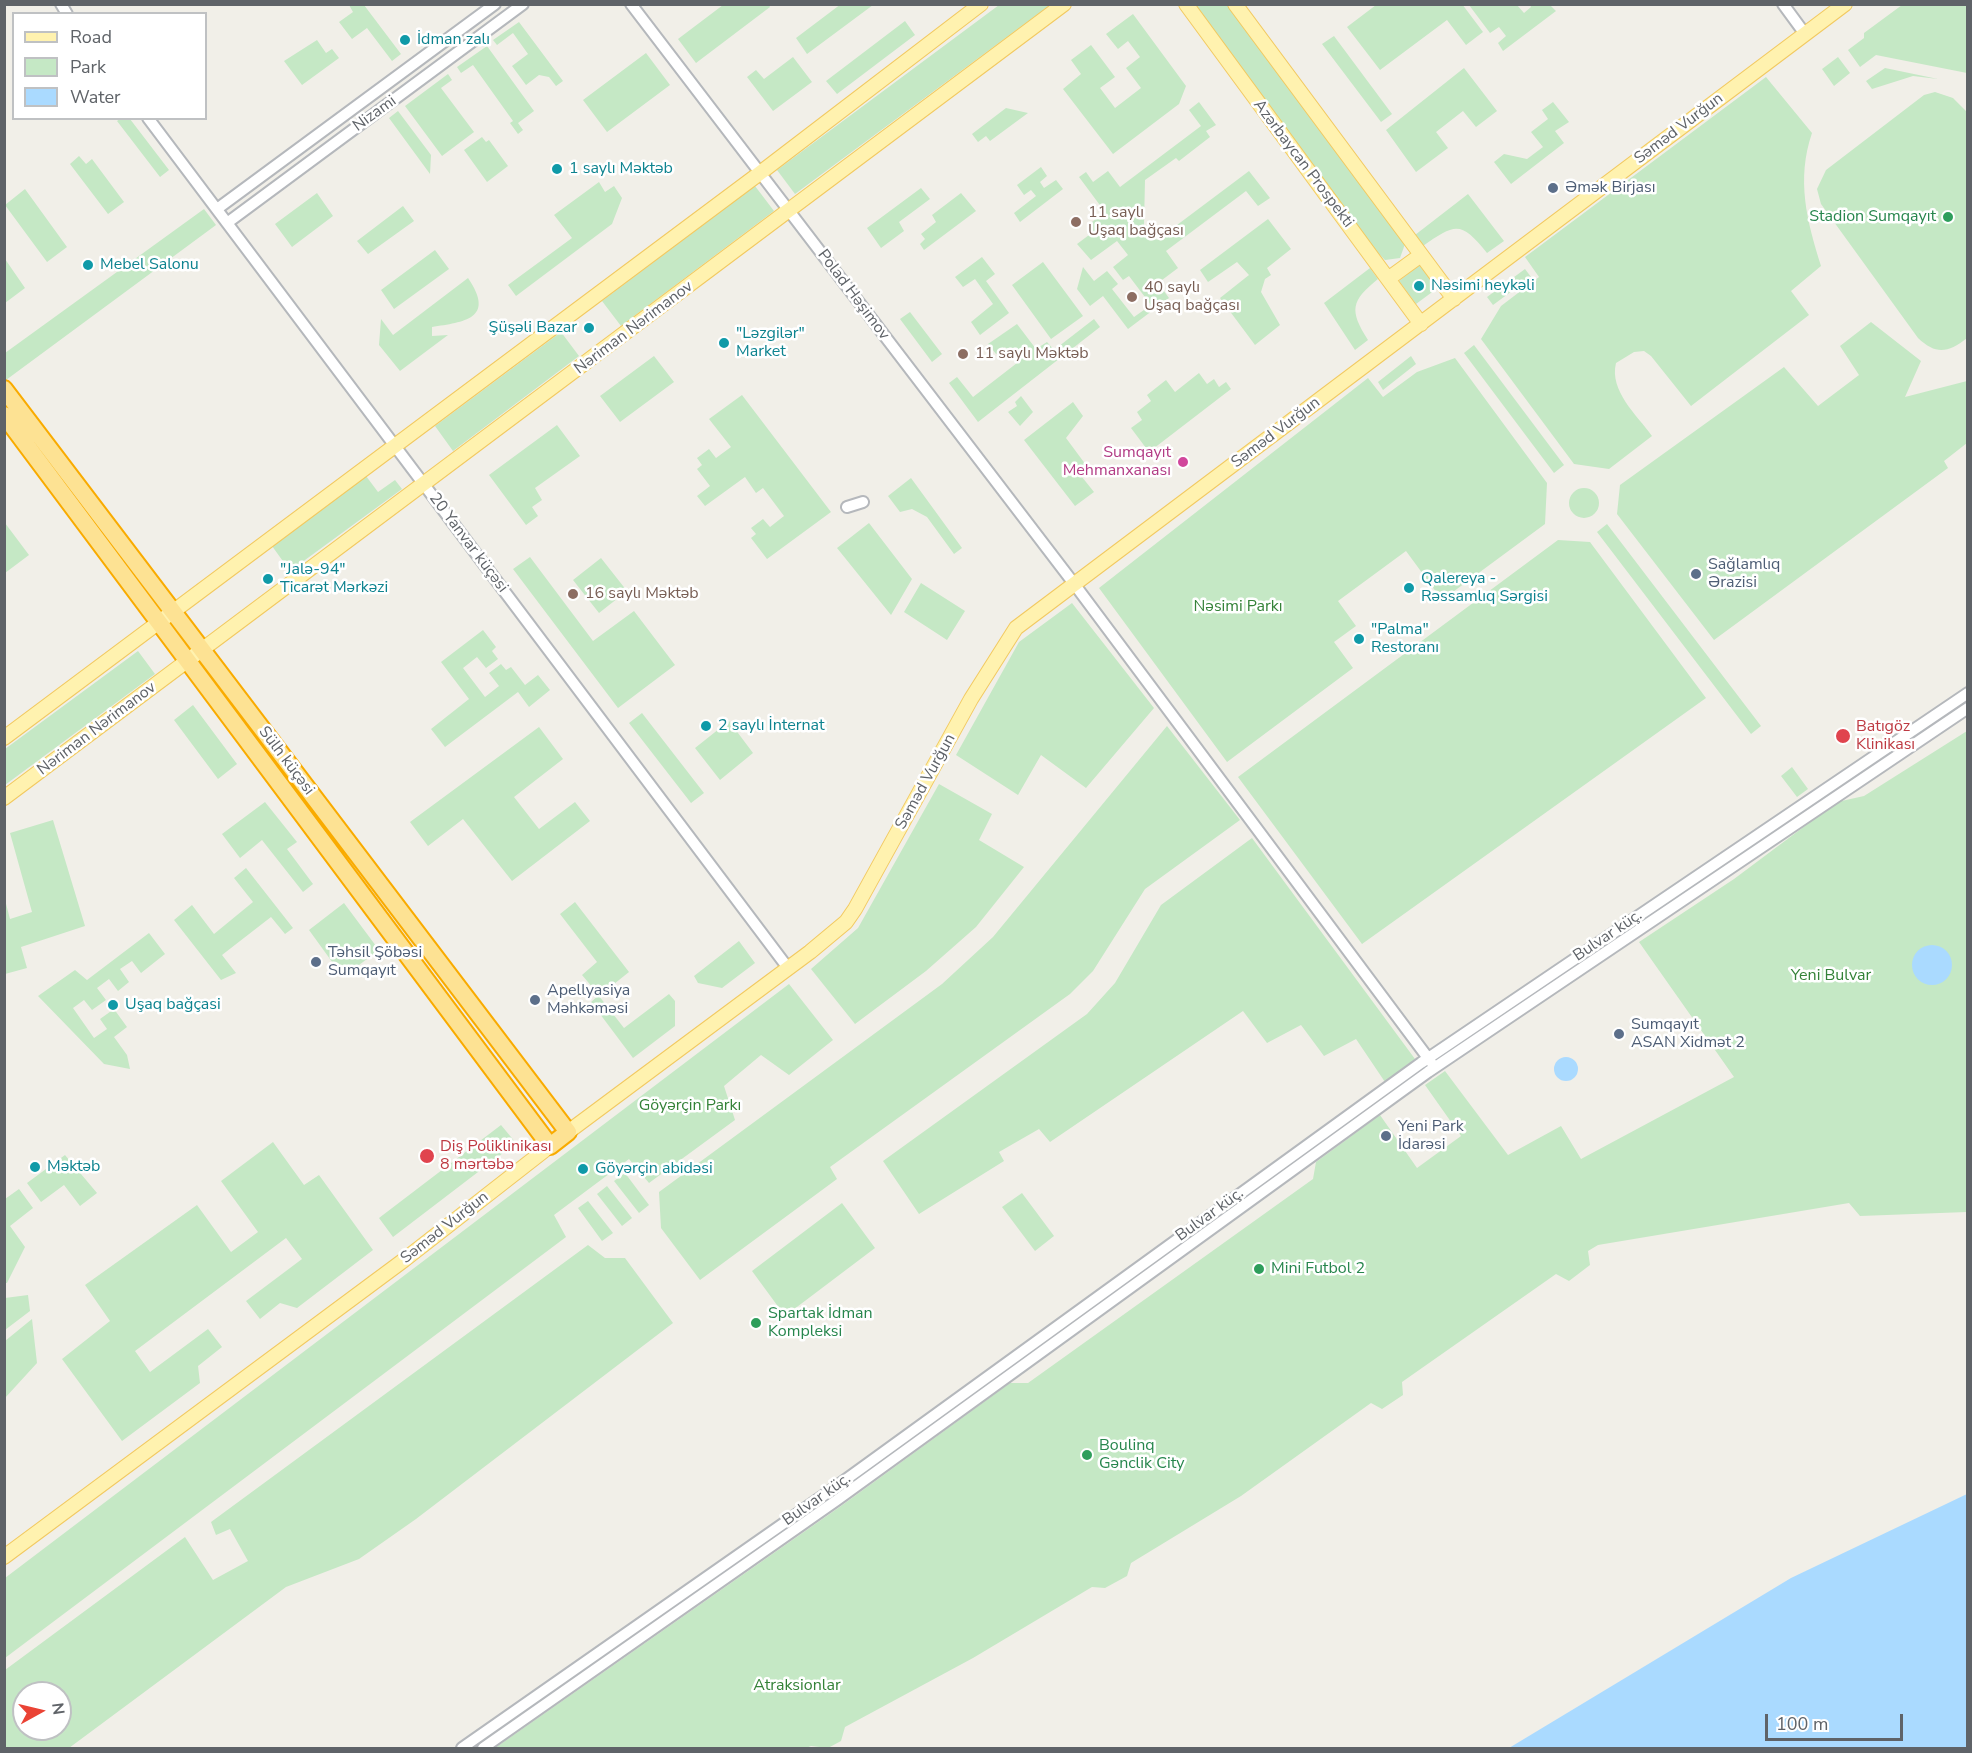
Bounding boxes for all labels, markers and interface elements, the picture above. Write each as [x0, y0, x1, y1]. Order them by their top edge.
legend [12, 12, 207, 120]
text: Road [70, 25, 112, 49]
place label: İdman zalı [417, 30, 490, 50]
marker: İdman zalı [398, 33, 412, 47]
text: Park [70, 55, 106, 79]
text: Water [70, 85, 121, 109]
street label: Səməd Vurğun [1631, 89, 1727, 169]
street label: Nizami [350, 92, 400, 136]
street label: Azərbaycan Prospekti [1249, 96, 1357, 232]
place label: 1 saylı Məktəb [569, 159, 673, 179]
marker: 1 saylı Məktəb [550, 162, 564, 176]
place label: Əmək Birjası [1565, 178, 1656, 198]
marker: Əmək Birjası [1546, 181, 1560, 195]
place label: 11 saylı Uşaq bağçası [1088, 203, 1184, 241]
place label: Stadion Sumqayıt [1809, 207, 1936, 227]
marker: Stadion Sumqayıt [1941, 210, 1955, 224]
marker: 11 saylı Uşaq bağçası [1069, 215, 1083, 229]
street label: Polad Həşimov [813, 246, 893, 344]
place label: Mebel Salonu [100, 255, 199, 275]
marker: Mebel Salonu [81, 258, 95, 272]
place label: Nəsimi heykəli [1431, 276, 1535, 296]
street label: Nəriman Nərimanov [571, 277, 697, 379]
place label: 40 saylı Uşaq bağçası [1144, 278, 1240, 316]
marker: Nəsimi heykəli [1412, 279, 1426, 293]
marker: 40 saylı Uşaq bağçası [1125, 290, 1139, 304]
place label: Şüşəli Bazar [489, 318, 577, 338]
marker: Şüşəli Bazar [582, 321, 596, 335]
place label: "Ləzgilər" Market [736, 324, 805, 362]
marker: "Ləzgilər" Market [717, 336, 731, 350]
place label: 11 saylı Məktəb [975, 344, 1089, 364]
marker: 11 saylı Məktəb [956, 347, 970, 361]
street label: Səməd Vurğun [1228, 393, 1324, 473]
place label: Sumqayıt Mehmanxanası [1063, 443, 1171, 481]
marker: Sumqayıt Mehmanxanası [1176, 455, 1190, 469]
street label: 20 Yanvar küçəsi [424, 489, 512, 597]
place label: Sağlamlıq Ərazisi [1708, 555, 1780, 593]
place label: "Jalə-94" Ticarət Mərkəzi [280, 560, 388, 598]
marker: Sağlamlıq Ərazisi [1689, 567, 1703, 581]
place label: Qalereya - Rəssamlıq Sərgisi [1421, 569, 1548, 607]
marker: "Jalə-94" Ticarət Mərkəzi [261, 572, 275, 586]
marker: Qalereya - Rəssamlıq Sərgisi [1402, 581, 1416, 595]
place label: 16 saylı Məktəb [585, 584, 699, 604]
marker: 16 saylı Məktəb [566, 587, 580, 601]
park label: Nəsimi Parkı [1194, 597, 1282, 617]
place label: "Palma" Restoranı [1371, 620, 1439, 658]
marker: "Palma" Restoranı [1352, 632, 1366, 646]
street label: Nəriman Nərimanov [34, 678, 160, 780]
place label: 2 saylı İnternat [718, 716, 825, 736]
place label: Batıgöz Klinikası [1856, 717, 1915, 755]
marker: 2 saylı İnternat [699, 719, 713, 733]
street label: Sülh küçəsi [254, 723, 318, 799]
marker: Batıgöz Klinikası [1834, 727, 1852, 745]
street label: Səməd Vurğun [892, 731, 960, 833]
street label: Bulvar küç. [1570, 906, 1646, 966]
place label: Təhsil Şöbəsi Sumqayıt [328, 943, 422, 981]
marker: Təhsil Şöbəsi Sumqayıt [309, 955, 323, 969]
park label: Yeni Bulvar [1791, 966, 1871, 986]
place label: Apellyasiya Məhkəməsi [547, 981, 630, 1019]
marker: Apellyasiya Məhkəməsi [528, 993, 542, 1007]
place label: Uşaq bağçasi [125, 995, 221, 1015]
marker: Uşaq bağçasi [106, 998, 120, 1012]
place label: Sumqayıt ASAN Xidmət 2 [1631, 1015, 1745, 1053]
marker: Sumqayıt ASAN Xidmət 2 [1612, 1027, 1626, 1041]
park label: Göyərçin Parkı [639, 1096, 741, 1116]
place label: Yeni Park İdarəsi [1398, 1117, 1464, 1155]
marker: Yeni Park İdarəsi [1379, 1129, 1393, 1143]
place label: Diş Poliklinikası 8 mərtəbə [440, 1137, 552, 1175]
marker: Diş Poliklinikası 8 mərtəbə [418, 1147, 436, 1165]
place label: Məktəb [47, 1157, 100, 1177]
place label: Göyərçin abidəsi [595, 1159, 713, 1179]
marker: Məktəb [28, 1160, 42, 1174]
marker: Göyərçin abidəsi [576, 1162, 590, 1176]
street label: Bulvar küç. [1172, 1184, 1248, 1246]
street label: Səməd Vurğun [397, 1188, 493, 1268]
place label: Mini Futbol 2 [1271, 1259, 1365, 1279]
marker: Mini Futbol 2 [1252, 1262, 1266, 1276]
place label: Spartak İdman Kompleksi [768, 1304, 873, 1342]
marker: Spartak İdman Kompleksi [749, 1316, 763, 1330]
place label: Boulinq Gənclik City [1099, 1436, 1185, 1474]
marker: Boulinq Gənclik City [1080, 1448, 1094, 1462]
street label: Bulvar küç. [779, 1469, 855, 1531]
park label: Atraksionlar [753, 1676, 841, 1696]
north arrow [12, 1681, 72, 1741]
text: N [46, 1701, 70, 1716]
scale bar [1768, 1702, 1906, 1740]
text: 100 m [1776, 1712, 1828, 1736]

